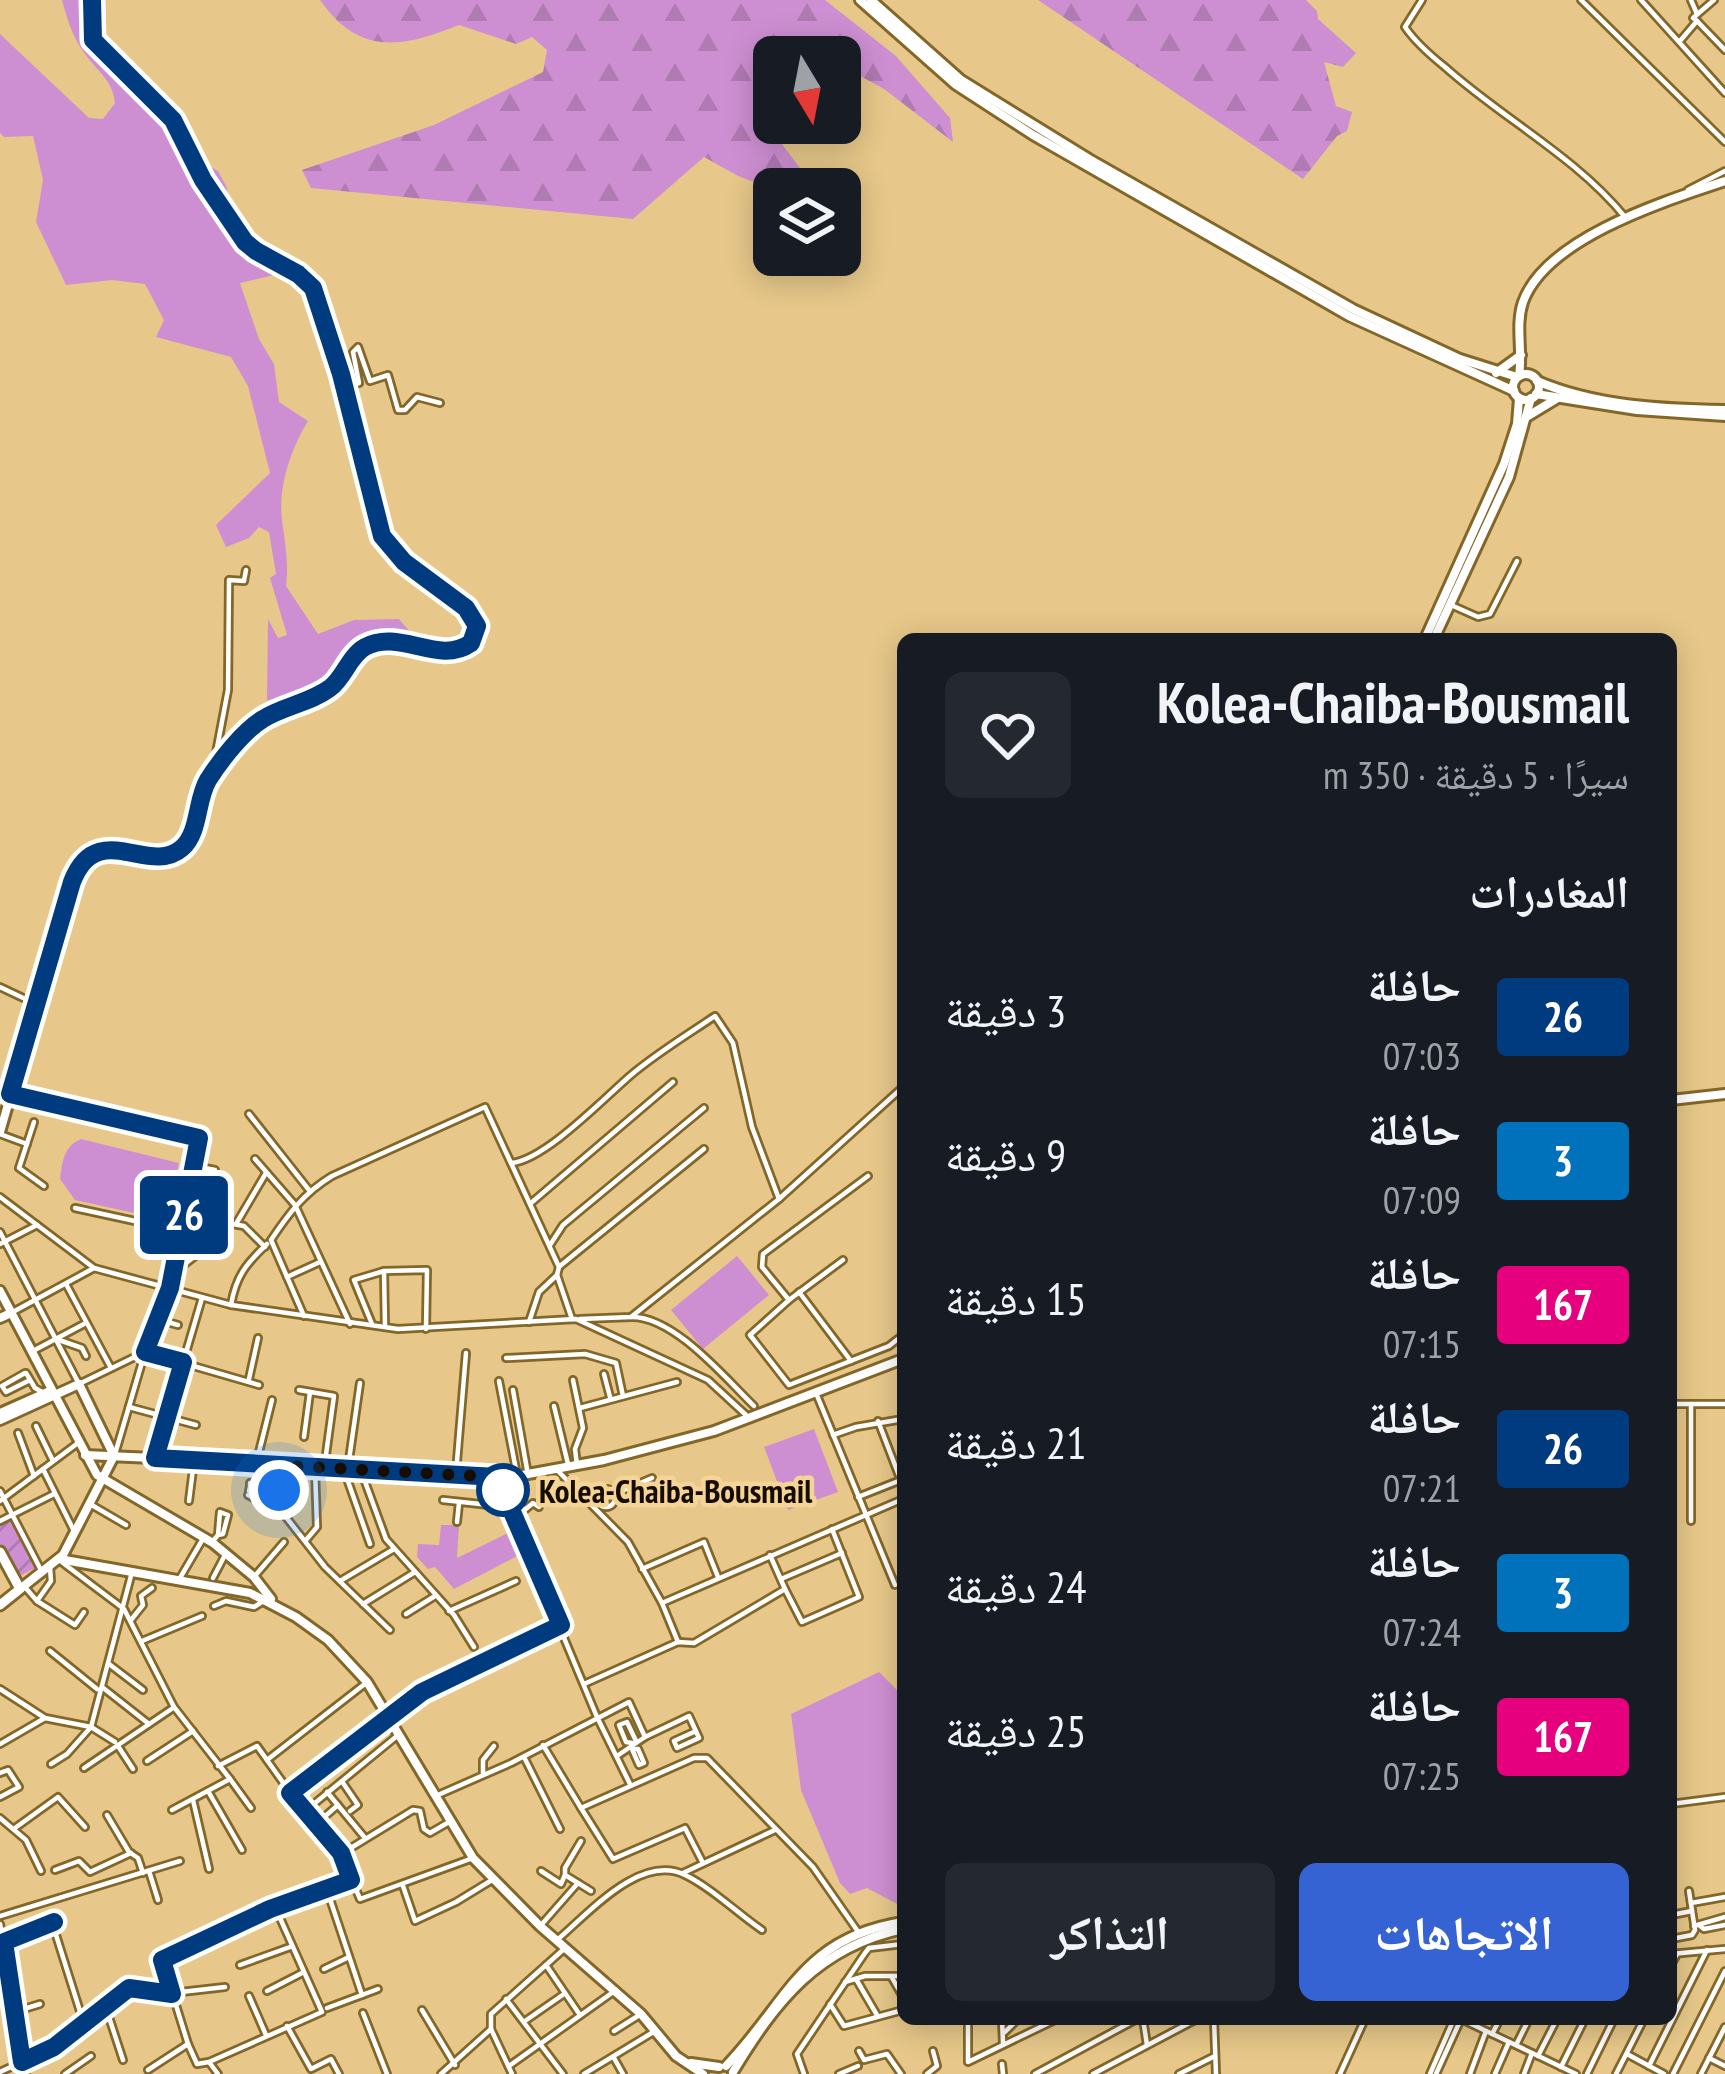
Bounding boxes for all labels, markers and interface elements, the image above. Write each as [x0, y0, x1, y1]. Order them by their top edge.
north arrow [753, 36, 861, 144]
map controls [753, 36, 861, 276]
button: layers [753, 168, 861, 276]
text: Kolea-Chaiba-Bousmail [1157, 665, 1629, 739]
button: heart [945, 672, 1071, 798]
text: سيرًا · 5 دقيقة · 350 m [1323, 749, 1629, 800]
text: المغادرات [1469, 862, 1629, 920]
text: حافلة [1368, 955, 1461, 1013]
text: 3 دقيقة [945, 981, 1066, 1039]
text: 26 [1543, 989, 1583, 1044]
text: 07:03 [1383, 1030, 1461, 1081]
text: حافلة [1368, 1099, 1461, 1157]
text: 9 دقيقة [945, 1125, 1066, 1183]
text: 3 [1553, 1133, 1573, 1188]
text: 07:09 [1383, 1174, 1461, 1225]
line badge: 26 [130, 1176, 238, 1254]
text: 26 [164, 1187, 204, 1242]
text: حافلة [1368, 1243, 1461, 1301]
text: 15 دقيقة [945, 1269, 1087, 1327]
text: 167 [1533, 1277, 1593, 1332]
text: 07:15 [1383, 1318, 1461, 1369]
text: حافلة [1368, 1387, 1461, 1445]
text: 21 دقيقة [945, 1413, 1087, 1471]
text: 26 [1543, 1421, 1583, 1476]
your location [249, 1460, 309, 1520]
text: 07:21 [1383, 1462, 1461, 1513]
marker: Kolea-Chaiba-Bousmail [478, 1465, 528, 1515]
place label: Kolea-Chaiba-Bousmail [539, 1469, 813, 1512]
text: حافلة [1368, 1531, 1461, 1589]
text: 24 دقيقة [945, 1557, 1087, 1615]
text: 3 [1553, 1565, 1573, 1620]
text: 07:24 [1383, 1606, 1461, 1657]
text: حافلة [1368, 1675, 1461, 1733]
text: 25 دقيقة [945, 1701, 1087, 1759]
text: 167 [1533, 1709, 1593, 1764]
text: 07:25 [1383, 1750, 1461, 1801]
button: التذاكر [945, 1863, 1275, 2001]
button: الاتجاهات [1299, 1863, 1629, 2001]

